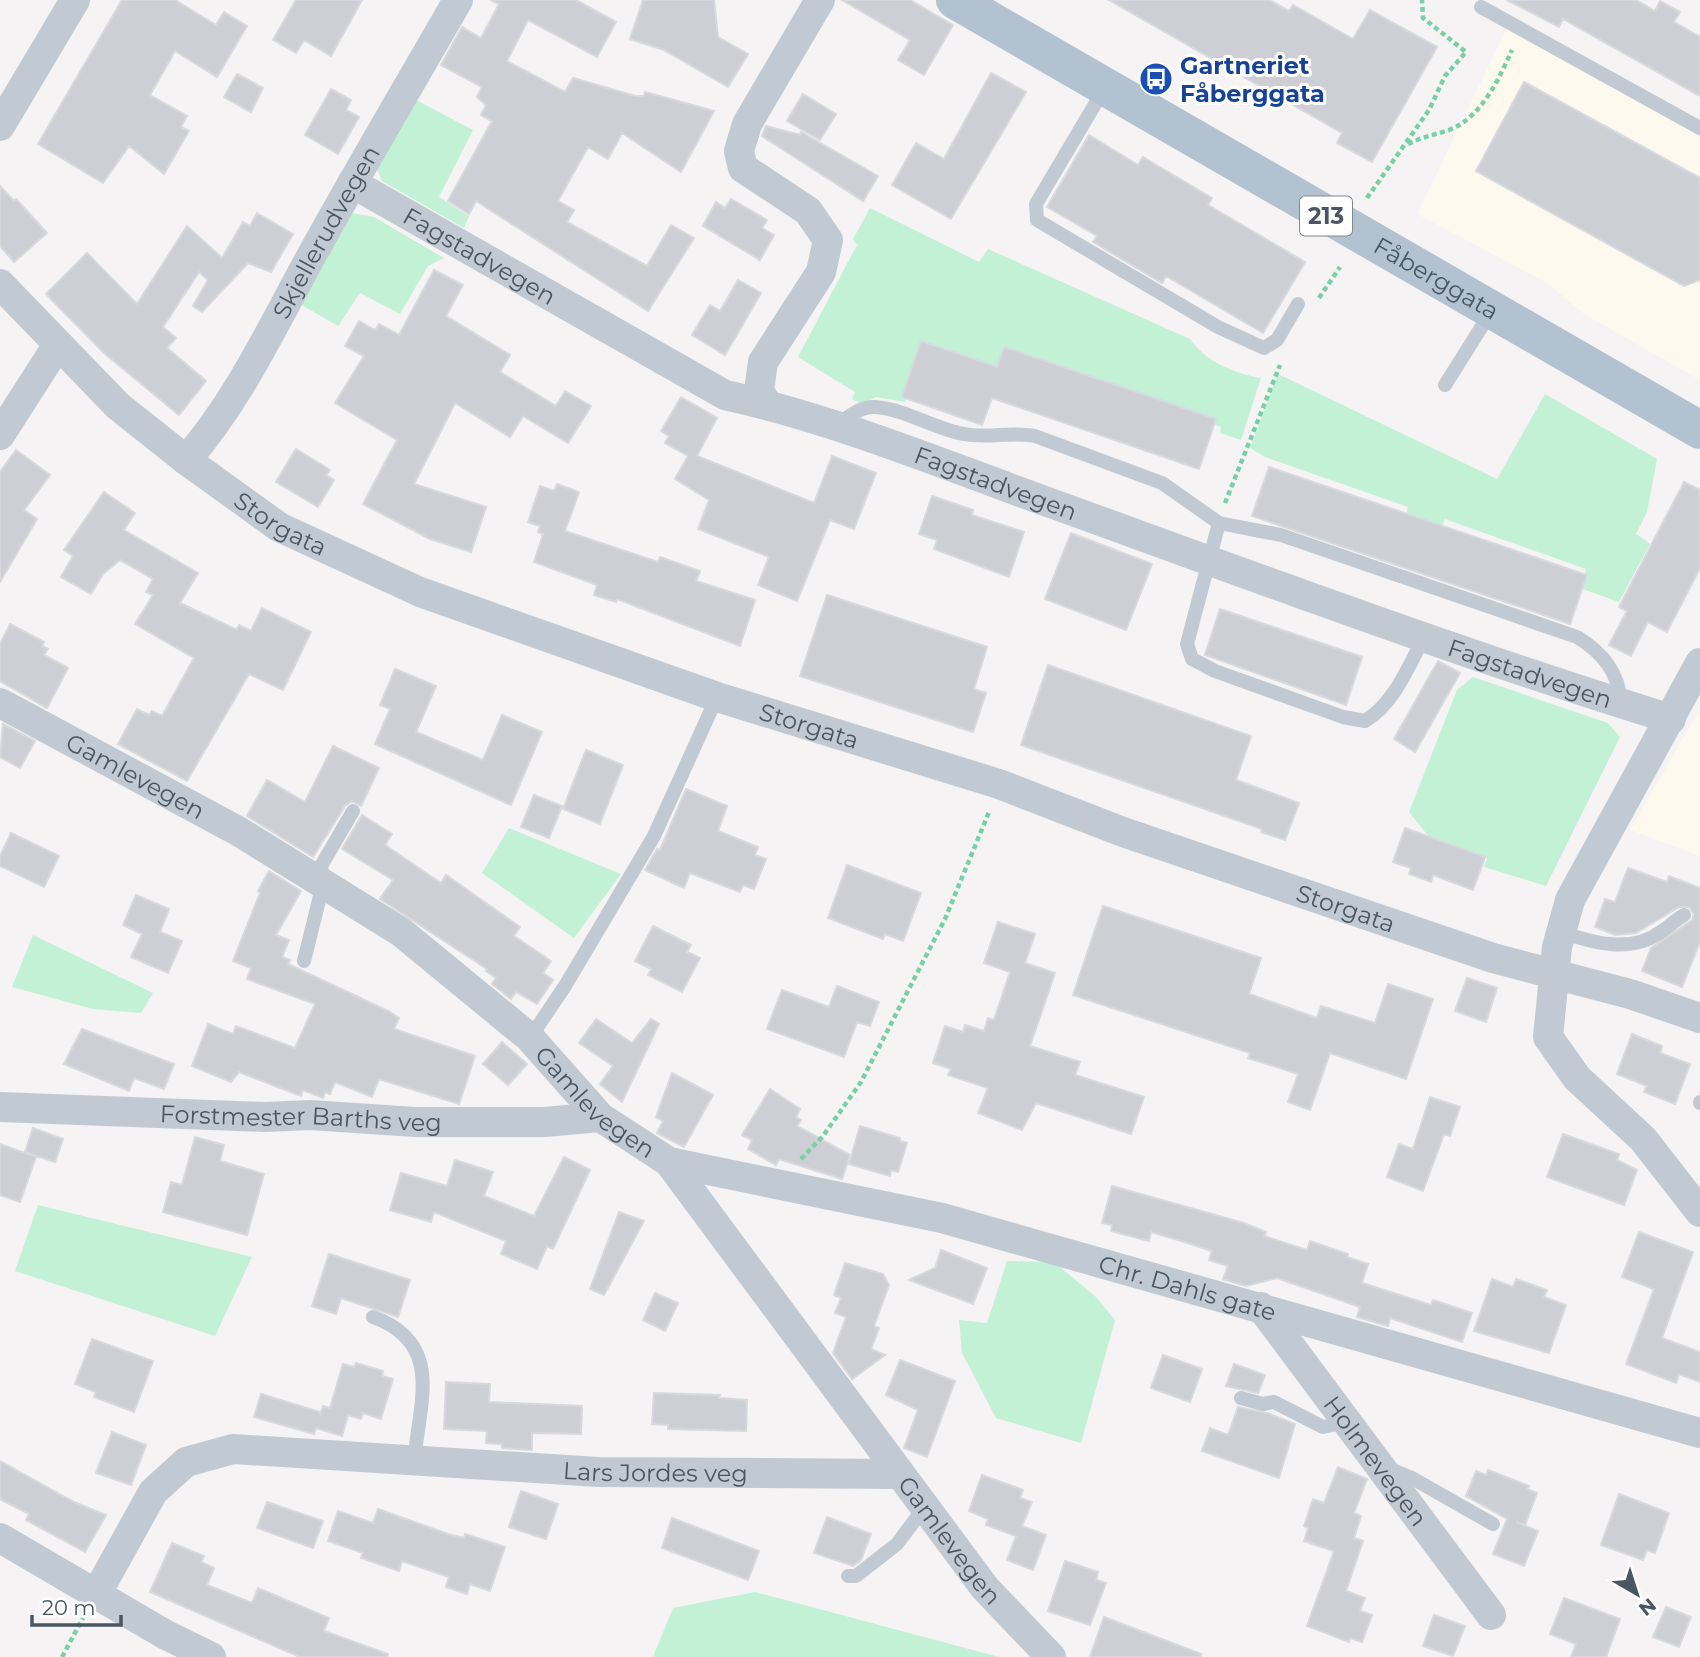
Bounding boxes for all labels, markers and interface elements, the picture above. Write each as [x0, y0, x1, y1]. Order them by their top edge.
place label: Gartneriet Fåberggata [1180, 51, 1325, 108]
bus stop icon: Gartneriet Fåberggata [1137, 60, 1175, 98]
street label: Skjellerudvegen [266, 140, 385, 323]
road number: 213 [1300, 196, 1352, 236]
street label: Fagstadvegen [398, 201, 561, 311]
street label: Fåberggata [1369, 231, 1504, 325]
street label: Fagstadvegen [911, 440, 1081, 526]
street label: Storgata [229, 485, 331, 562]
street label: Fagstadvegen [1444, 632, 1616, 714]
street label: Storgata [756, 696, 863, 754]
street label: Gamlevegen [61, 727, 210, 825]
street label: Storgata [1293, 878, 1399, 938]
street label: Gamlevegen [529, 1040, 661, 1164]
street label: Forstmester Barths veg [159, 1099, 442, 1137]
street label: Chr. Dahls gate [1096, 1249, 1280, 1327]
street label: Holmevegen [1318, 1390, 1434, 1532]
street label: Lars Jordes veg [562, 1455, 748, 1487]
street label: Gamlevegen [892, 1470, 1007, 1611]
north arrow [1602, 1559, 1672, 1629]
scale bar [32, 1584, 121, 1628]
text: N [1634, 1593, 1661, 1621]
text: 20 m [42, 1595, 96, 1620]

